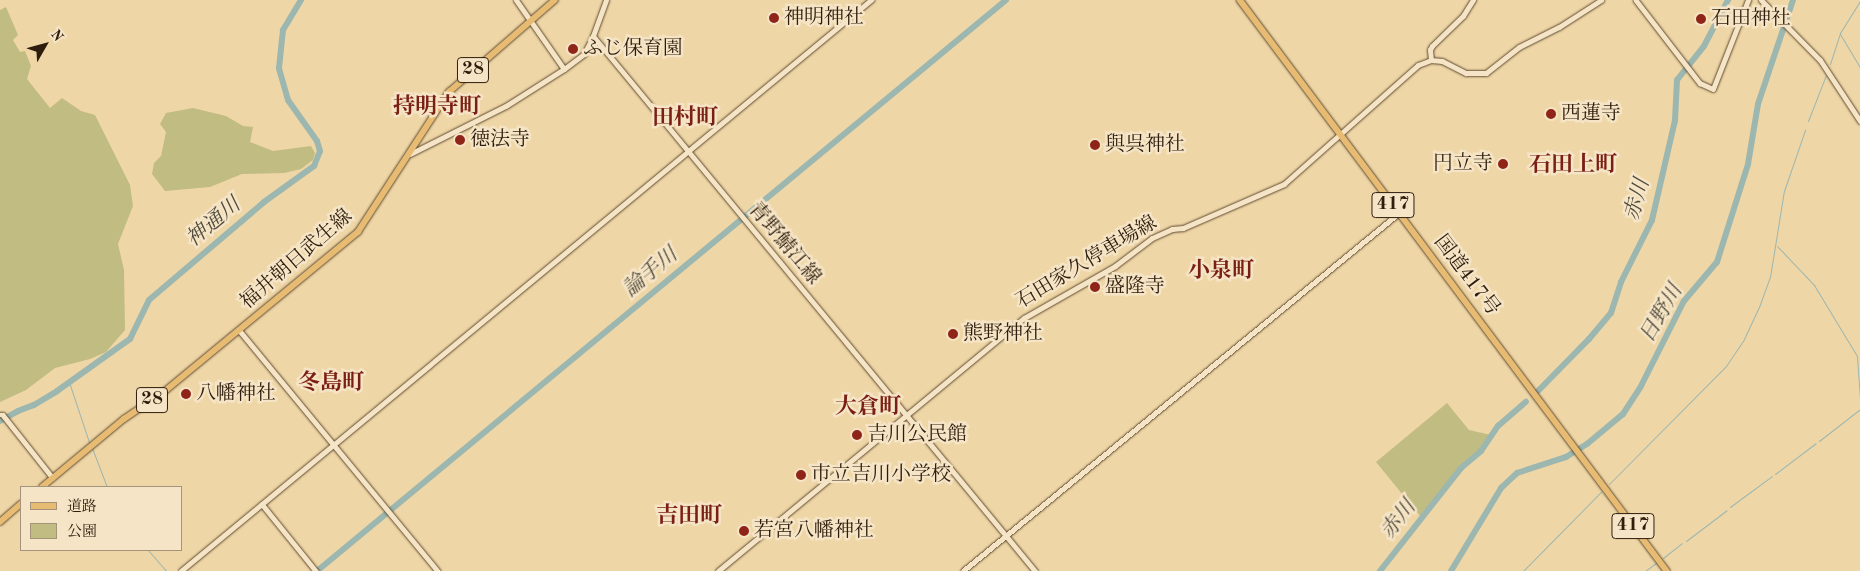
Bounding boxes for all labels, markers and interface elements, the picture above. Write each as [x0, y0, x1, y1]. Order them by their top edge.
place label: 神明神社 [784, 6, 864, 30]
place label: 石田神社 [1711, 7, 1791, 31]
marker: 神明神社 [768, 12, 780, 24]
marker: 石田神社 [1695, 13, 1707, 25]
north arrow [20, 20, 70, 70]
text: N [48, 27, 66, 44]
place label: ふじ保育園 [583, 37, 683, 61]
marker: ふじ保育園 [567, 43, 579, 55]
road number: 28 [457, 54, 489, 86]
district label: 持明寺町 [393, 95, 481, 121]
place label: 西蓮寺 [1561, 102, 1621, 126]
district label: 田村町 [652, 106, 718, 132]
marker: 西蓮寺 [1545, 108, 1557, 120]
place label: 徳法寺 [470, 128, 530, 152]
place label: 與呉神社 [1105, 133, 1185, 157]
marker: 徳法寺 [454, 134, 466, 146]
marker: 與呉神社 [1089, 139, 1101, 151]
place label: 円立寺 [1433, 152, 1493, 176]
district label: 石田上町 [1529, 153, 1617, 179]
marker: 円立寺 [1497, 158, 1509, 170]
water label: 赤川 [1620, 176, 1656, 224]
road number: 417 [1370, 188, 1416, 222]
water label: 神通川 [182, 193, 246, 253]
street label: 青野鯖江線 [743, 198, 825, 290]
street label: 福井朝日武生線 [236, 205, 358, 315]
street label: 石田家久停車場線 [1012, 212, 1162, 314]
street label: 国道417号 [1428, 231, 1504, 321]
water label: 論手川 [619, 243, 683, 303]
district label: 小泉町 [1188, 259, 1254, 285]
place label: 盛隆寺 [1105, 275, 1165, 299]
water label: 日野川 [1635, 280, 1689, 348]
marker: 盛隆寺 [1089, 281, 1101, 293]
place label: 熊野神社 [963, 322, 1043, 346]
marker: 熊野神社 [947, 328, 959, 340]
district label: 冬島町 [298, 371, 364, 397]
place label: 八幡神社 [196, 382, 276, 406]
road number: 28 [136, 384, 168, 416]
marker: 八幡神社 [180, 388, 192, 400]
district label: 大倉町 [835, 395, 901, 421]
place label: 吉川公民館 [867, 423, 967, 447]
marker: 吉川公民館 [851, 429, 863, 441]
place label: 市立吉川小学校 [811, 463, 951, 487]
marker: 市立吉川小学校 [795, 469, 807, 481]
legend [20, 486, 182, 551]
water label: 赤川 [1376, 496, 1422, 544]
text: 道路 [67, 500, 97, 515]
district label: 吉田町 [656, 504, 722, 530]
road number: 417 [1610, 510, 1656, 542]
place label: 若宮八幡神社 [754, 519, 874, 543]
text: 公園 [67, 525, 97, 540]
marker: 若宮八幡神社 [738, 525, 750, 537]

